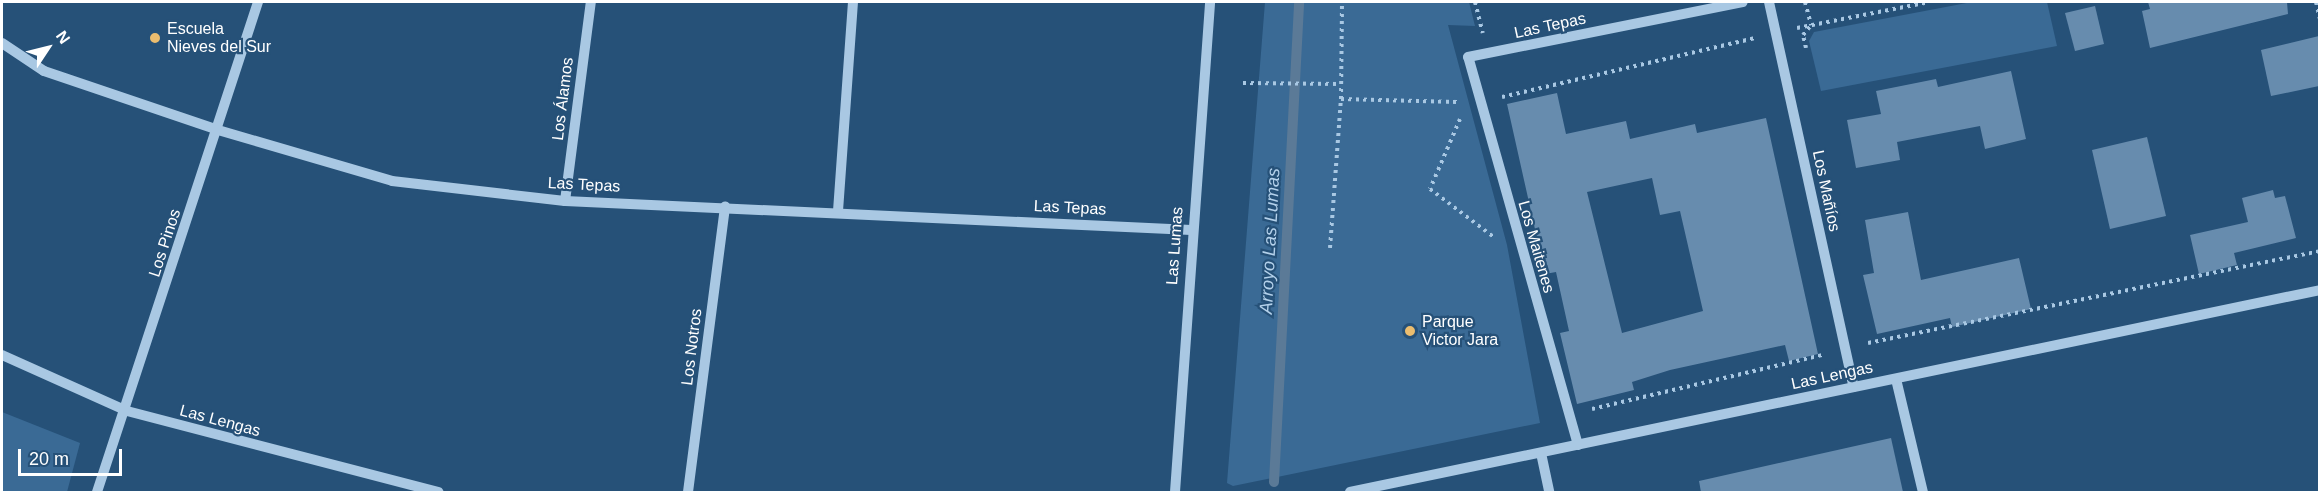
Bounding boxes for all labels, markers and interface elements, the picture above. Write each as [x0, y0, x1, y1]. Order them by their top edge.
street label: Las Tepas [1512, 9, 1588, 43]
north arrow [18, 18, 78, 78]
place label: Escuela Nieves del Sur [167, 19, 271, 57]
text: N [53, 28, 73, 47]
marker: Escuela Nieves del Sur [148, 31, 162, 45]
street label: Los Álamos [548, 56, 578, 142]
street label: Los Mañíos [1808, 149, 1844, 233]
water label: Arroyo Las Lumas [1255, 168, 1285, 314]
street label: Las Tepas [547, 174, 621, 196]
street label: Las Tepas [1033, 197, 1107, 219]
street label: Los Maitenes [1514, 199, 1558, 295]
street label: Las Lumas [1163, 206, 1187, 286]
street label: Los Pinos [145, 207, 185, 279]
street label: Los Notros [678, 307, 706, 387]
place label: Parque Victor Jara [1422, 312, 1498, 350]
marker: Parque Victor Jara [1403, 324, 1417, 338]
street label: Las Lengas [1790, 358, 1874, 394]
street label: Las Lengas [178, 401, 262, 441]
scale bar [21, 437, 124, 475]
text: 20 m [29, 449, 69, 469]

